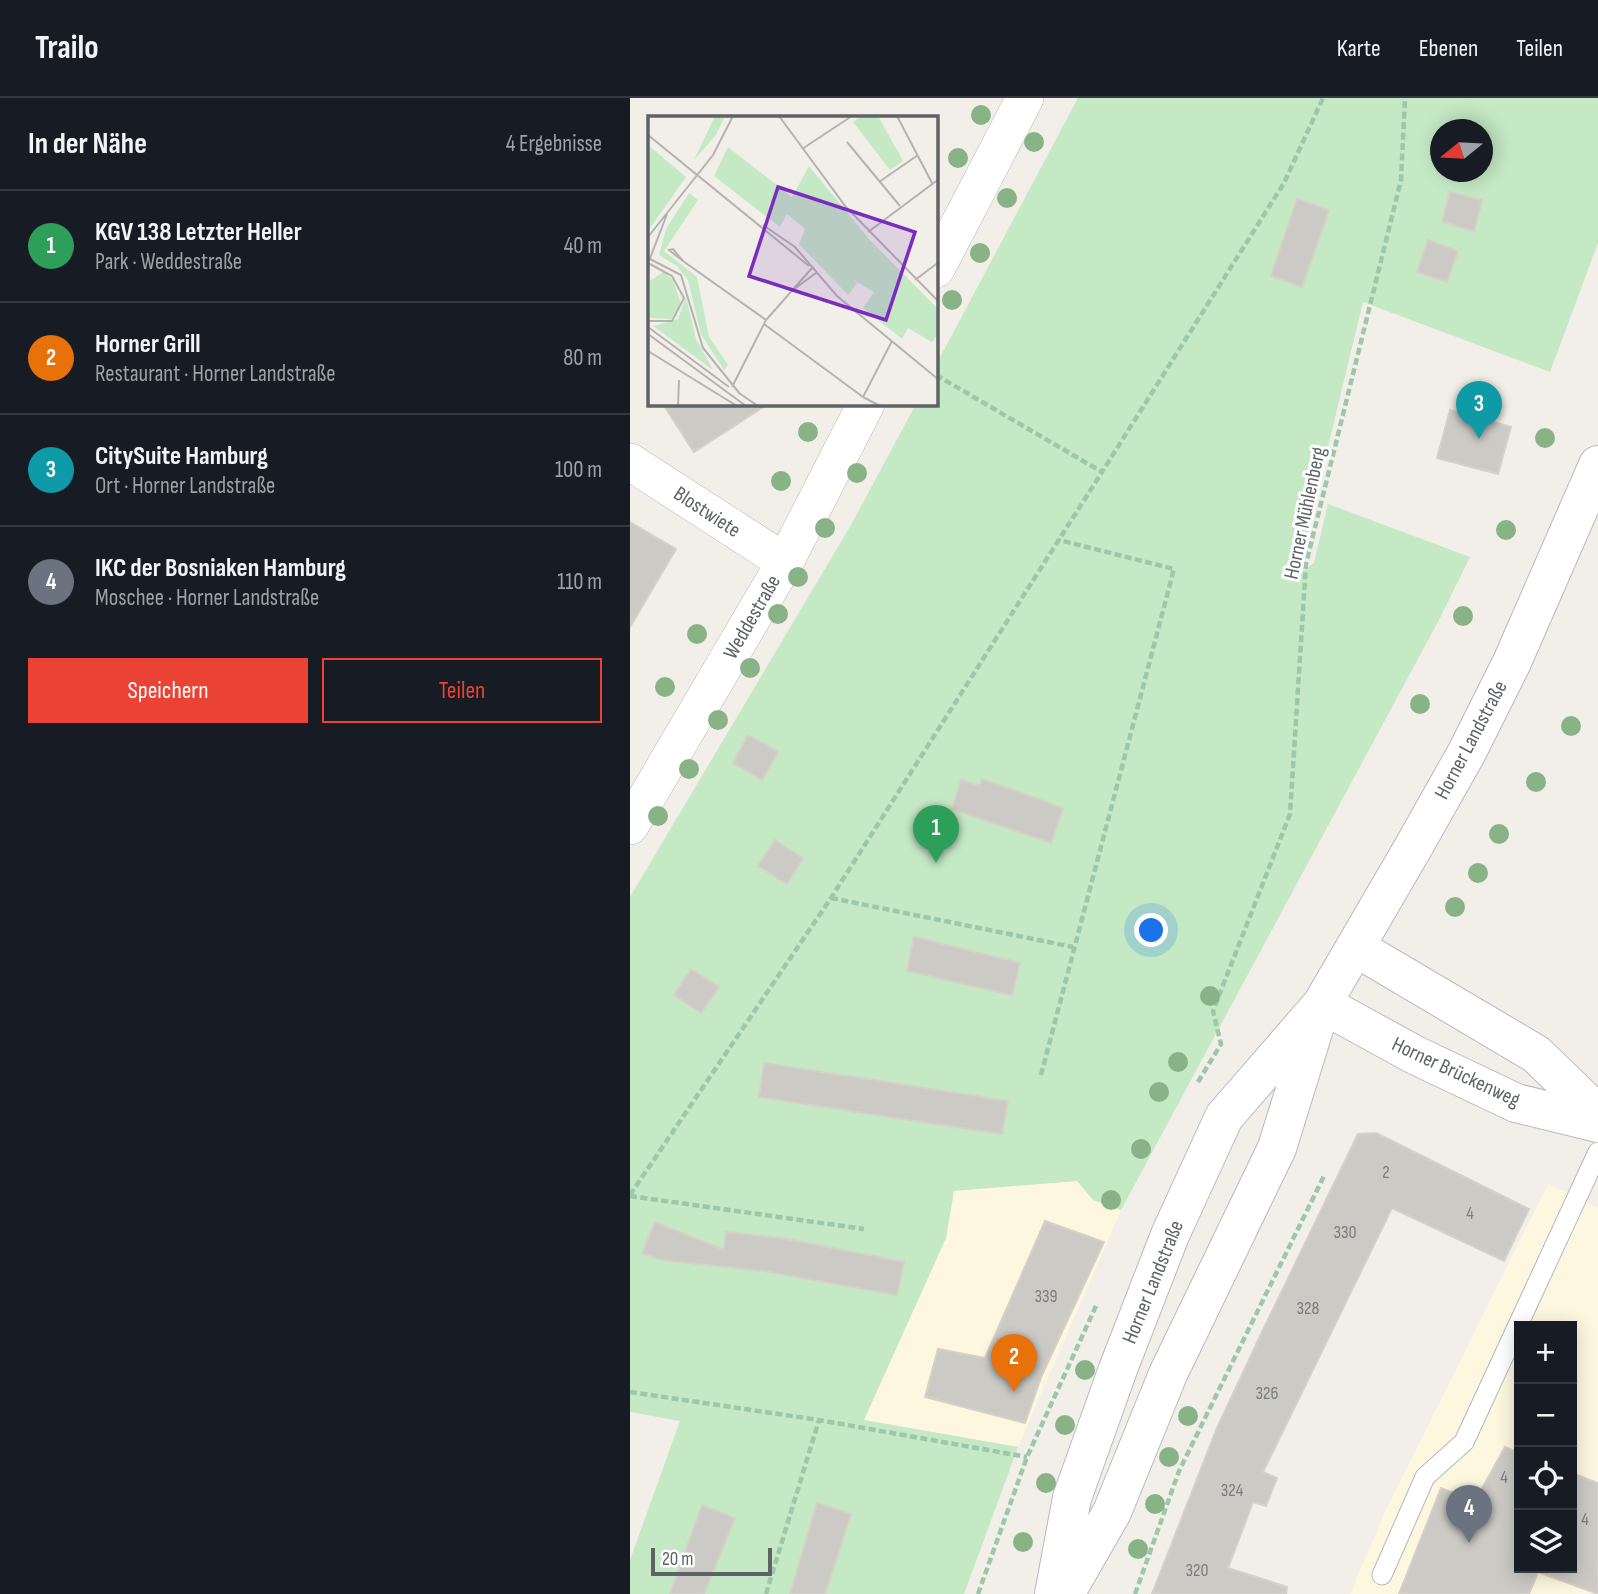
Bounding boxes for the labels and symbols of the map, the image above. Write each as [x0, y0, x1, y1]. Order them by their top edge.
inset map [648, 116, 938, 406]
north arrow [1430, 119, 1493, 182]
pin: 3 [1456, 381, 1502, 439]
street label: Horner Mühlenberg [1279, 444, 1331, 582]
street label: Blostwiete [669, 481, 745, 543]
street label: Weddestraße [718, 571, 786, 663]
street label: Horner Landstraße [1429, 676, 1513, 804]
pin: 1 [913, 805, 959, 863]
your location [1134, 913, 1168, 947]
street label: Horner Brückenweg [1388, 1031, 1524, 1113]
house number: 2 [1382, 1162, 1390, 1183]
house number: 4 [1466, 1203, 1474, 1224]
street label: Horner Landstraße [1117, 1217, 1189, 1347]
house number: 330 [1333, 1222, 1357, 1243]
house number: 339 [1034, 1286, 1058, 1307]
house number: 328 [1297, 1298, 1320, 1319]
pin: 2 [991, 1334, 1037, 1392]
house number: 326 [1256, 1383, 1279, 1404]
house number: 4 [1500, 1467, 1508, 1488]
house number: 324 [1221, 1480, 1244, 1501]
pin: 4 [1446, 1485, 1492, 1543]
house number: 4 [1581, 1509, 1589, 1530]
scale bar [651, 1545, 772, 1577]
house number: 320 [1185, 1560, 1209, 1581]

